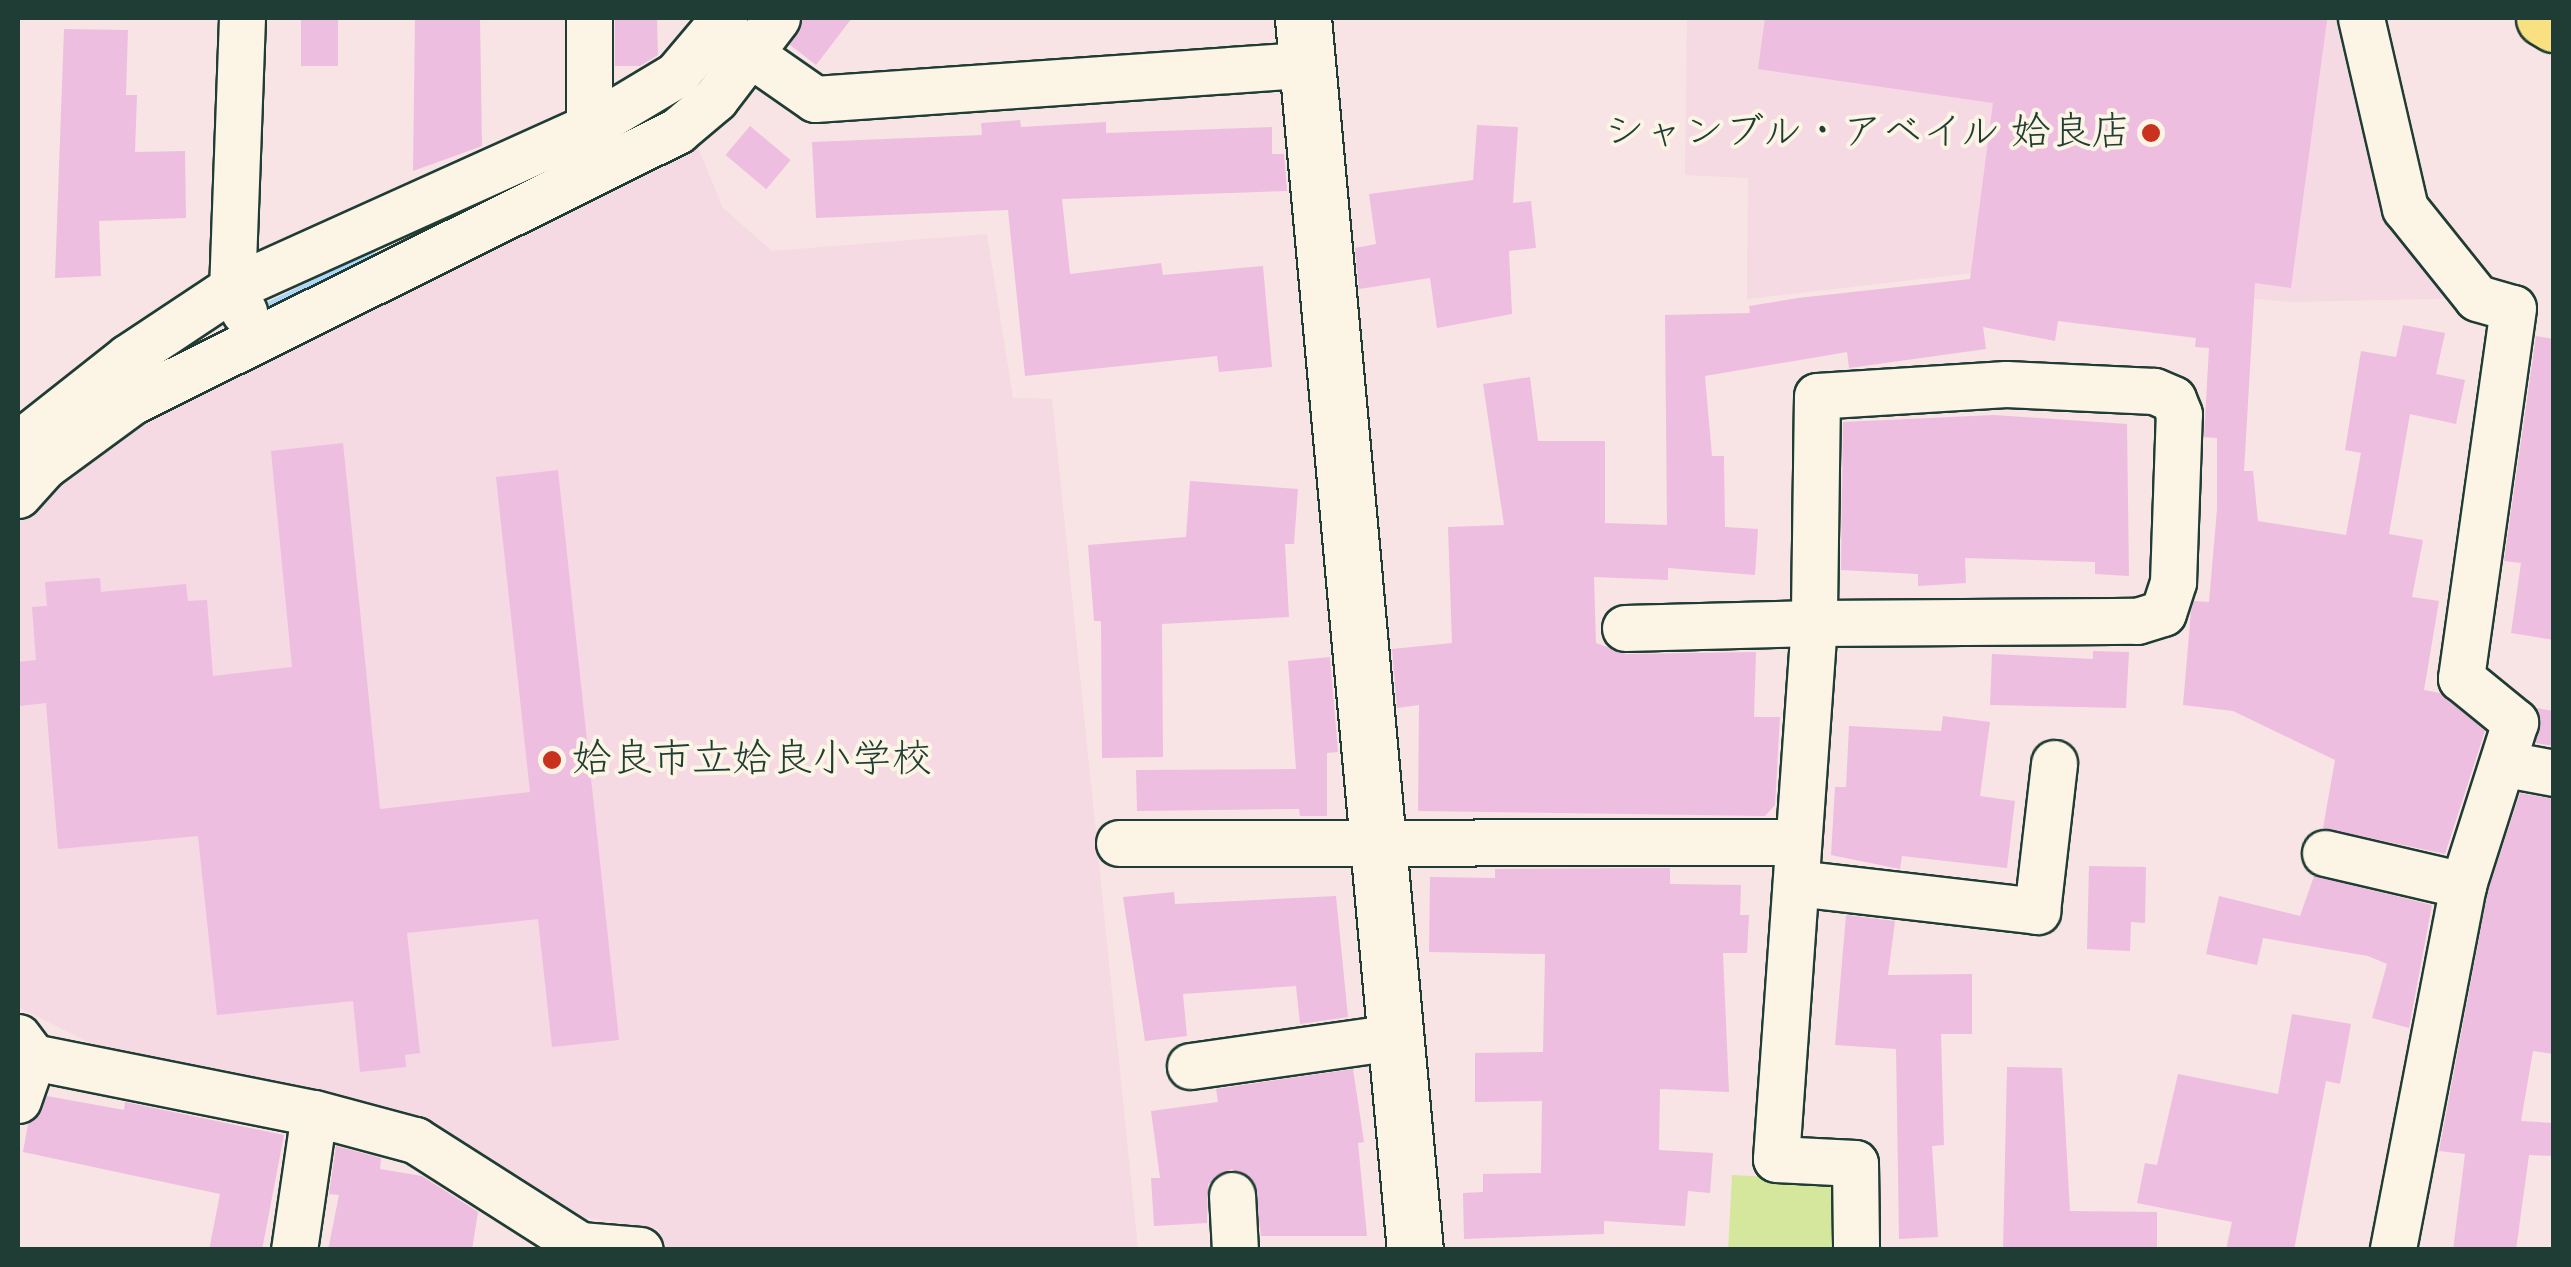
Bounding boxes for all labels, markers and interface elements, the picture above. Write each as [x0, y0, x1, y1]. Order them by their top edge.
place label: シャンブル・アベイル 姶良店 [1600, 109, 2131, 157]
marker: シャンブル・アベイル 姶良店 [2140, 122, 2162, 144]
place label: 姶良市立姶良小学校 [572, 736, 932, 784]
marker: 姶良市立姶良小学校 [541, 749, 563, 771]

